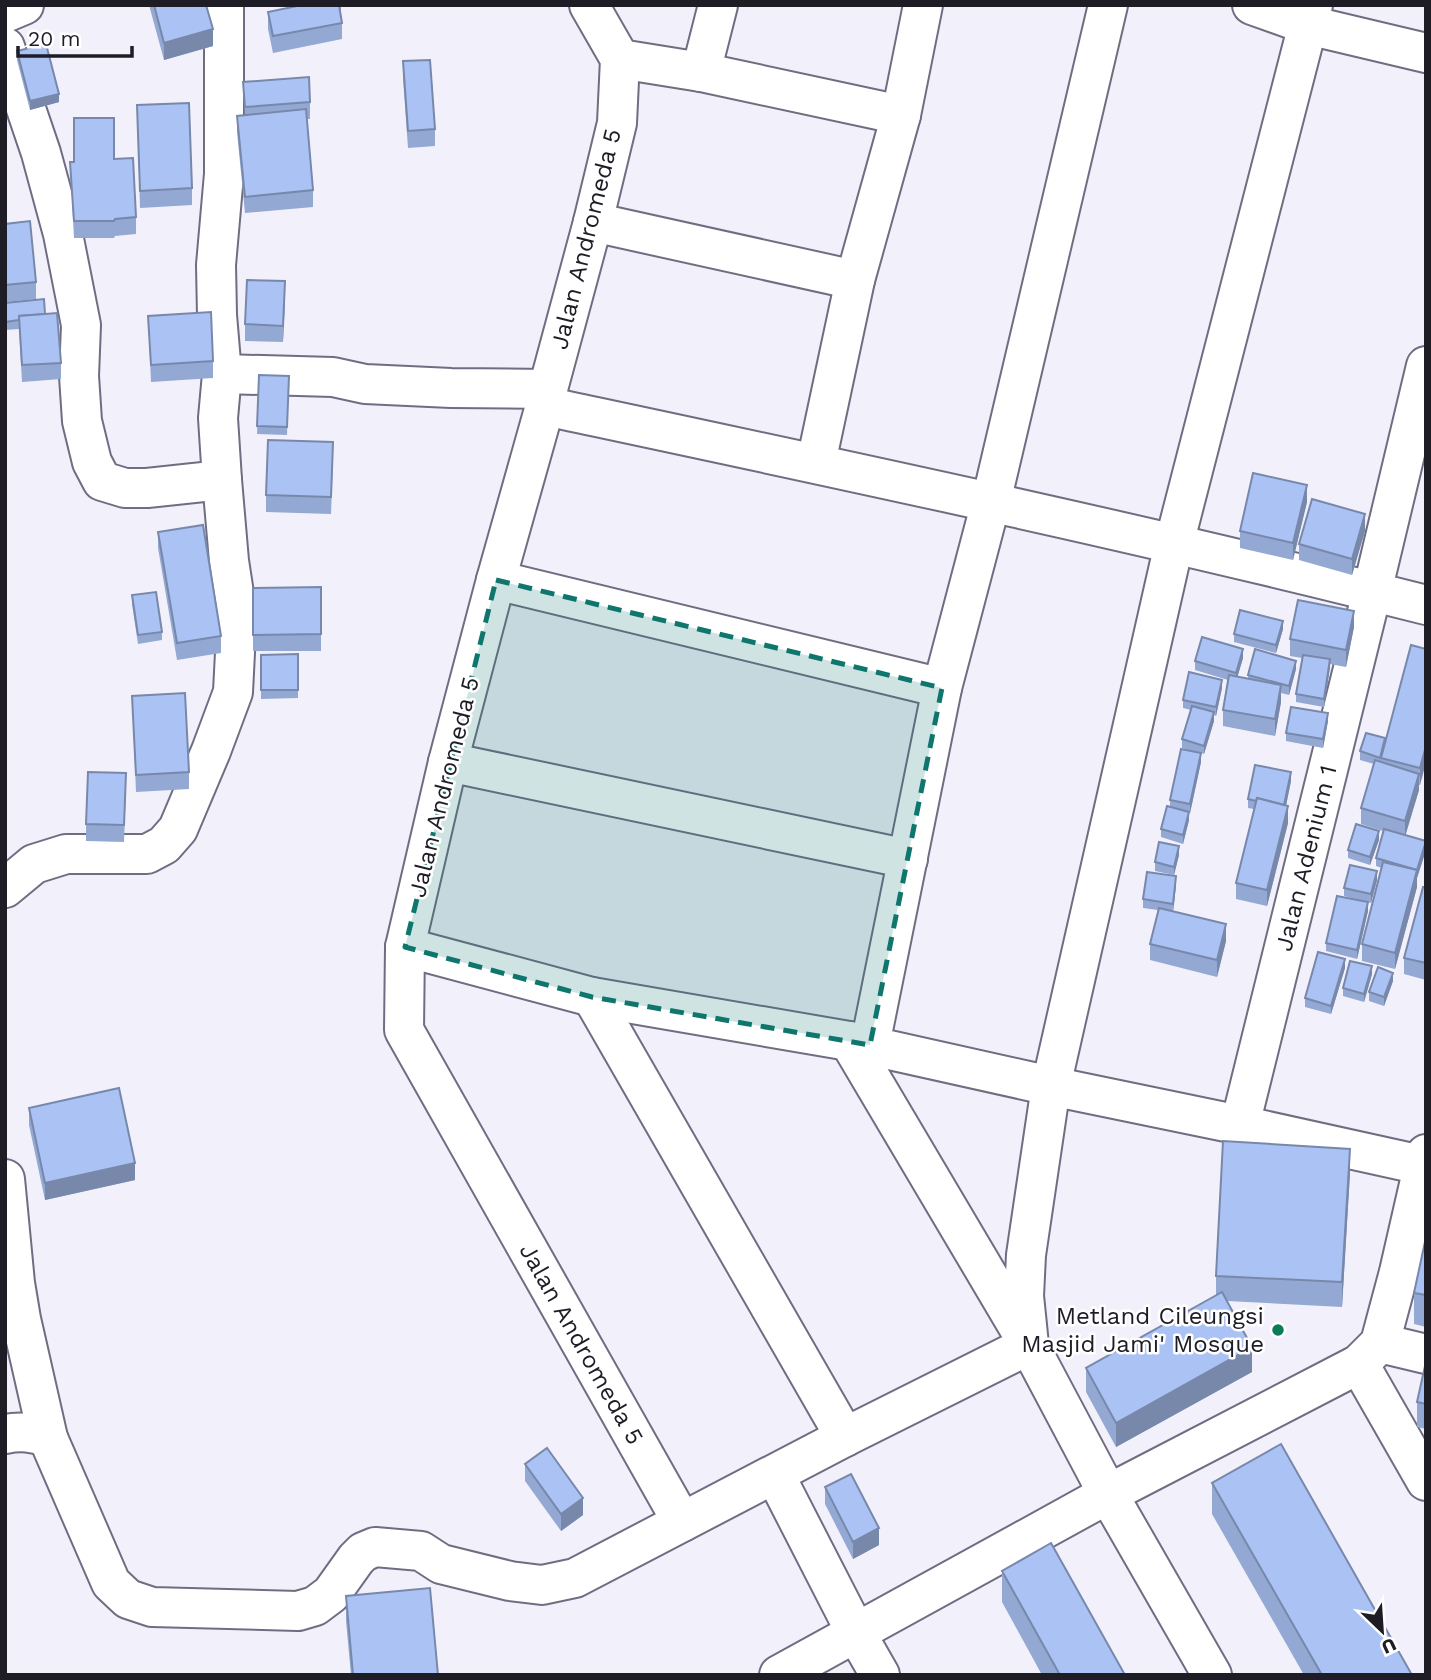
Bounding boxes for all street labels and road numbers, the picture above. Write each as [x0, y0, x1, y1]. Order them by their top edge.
street label: Jalan Andromeda 5 [545, 126, 627, 352]
street label: Jalan Andromeda 5 [403, 674, 485, 900]
street label: Jalan Adenium 1 [1270, 762, 1343, 954]
street label: Jalan Andromeda 5 [514, 1239, 649, 1449]

